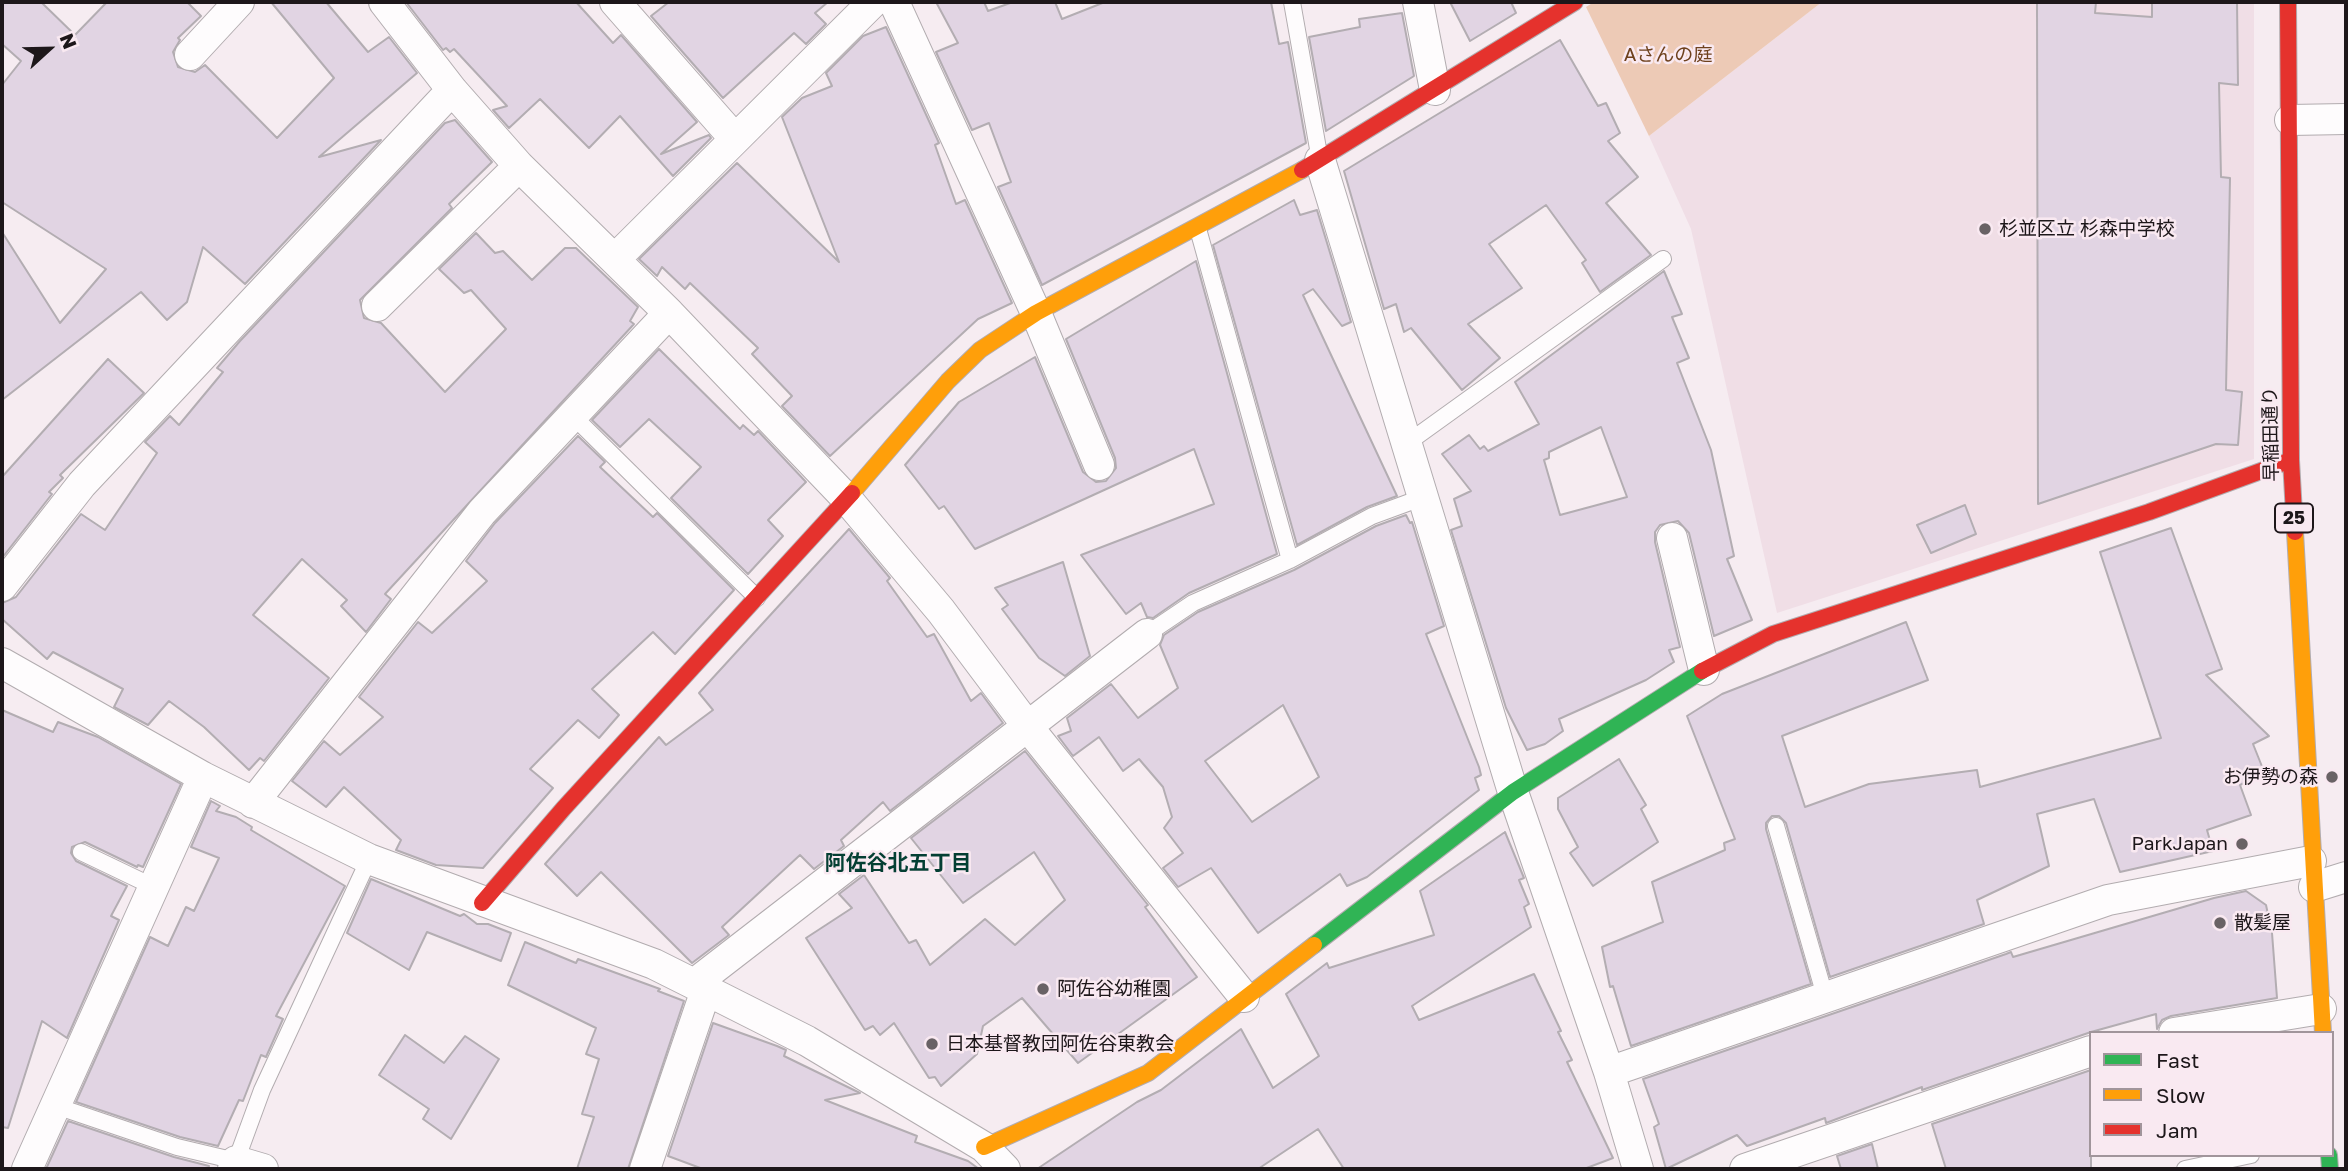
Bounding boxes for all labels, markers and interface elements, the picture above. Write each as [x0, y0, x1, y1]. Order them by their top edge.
north arrow [14, 14, 84, 84]
text: N [56, 30, 82, 52]
park label: Aさんの庭 [1624, 44, 1712, 66]
place label: 杉並区立 杉森中学校 [1999, 218, 2175, 240]
marker: 杉並区立 杉森中学校 [1977, 221, 1993, 237]
street label: 早稲田通り [2259, 386, 2283, 482]
road number: 25 [2275, 504, 2313, 532]
place label: お伊勢の森 [2223, 766, 2318, 788]
marker: お伊勢の森 [2324, 769, 2340, 785]
place label: ParkJapan [2131, 833, 2228, 855]
marker: ParkJapan [2234, 836, 2250, 852]
district label: 阿佐谷北五丁目 [825, 850, 971, 876]
place label: 散髪屋 [2234, 912, 2291, 934]
marker: 散髪屋 [2212, 915, 2228, 931]
place label: 阿佐谷幼稚園 [1057, 978, 1171, 1000]
marker: 阿佐谷幼稚園 [1035, 981, 1051, 997]
legend [2089, 1031, 2334, 1157]
place label: 日本基督教団阿佐谷東教会 [946, 1033, 1174, 1055]
marker: 日本基督教団阿佐谷東教会 [924, 1036, 940, 1052]
text: Fast [2156, 1047, 2199, 1073]
text: Slow [2156, 1082, 2205, 1108]
text: Jam [2156, 1117, 2198, 1143]

